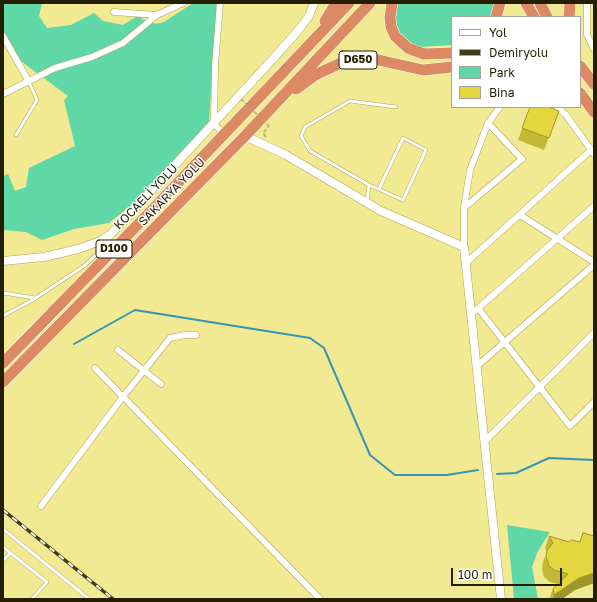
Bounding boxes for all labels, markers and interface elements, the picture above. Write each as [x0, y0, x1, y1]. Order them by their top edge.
legend [451, 16, 581, 108]
text: Yol [489, 25, 507, 40]
text: Demiryolu [489, 45, 548, 60]
road number: D650 [339, 51, 377, 69]
text: Park [489, 65, 515, 80]
text: Bina [489, 85, 514, 100]
street label: SAKARYA YOLU [136, 155, 208, 229]
street label: KOCAELİ YOLU [111, 161, 181, 233]
road number: D100 [96, 240, 132, 258]
scale bar [453, 560, 564, 586]
text: 100 m [458, 567, 492, 582]

